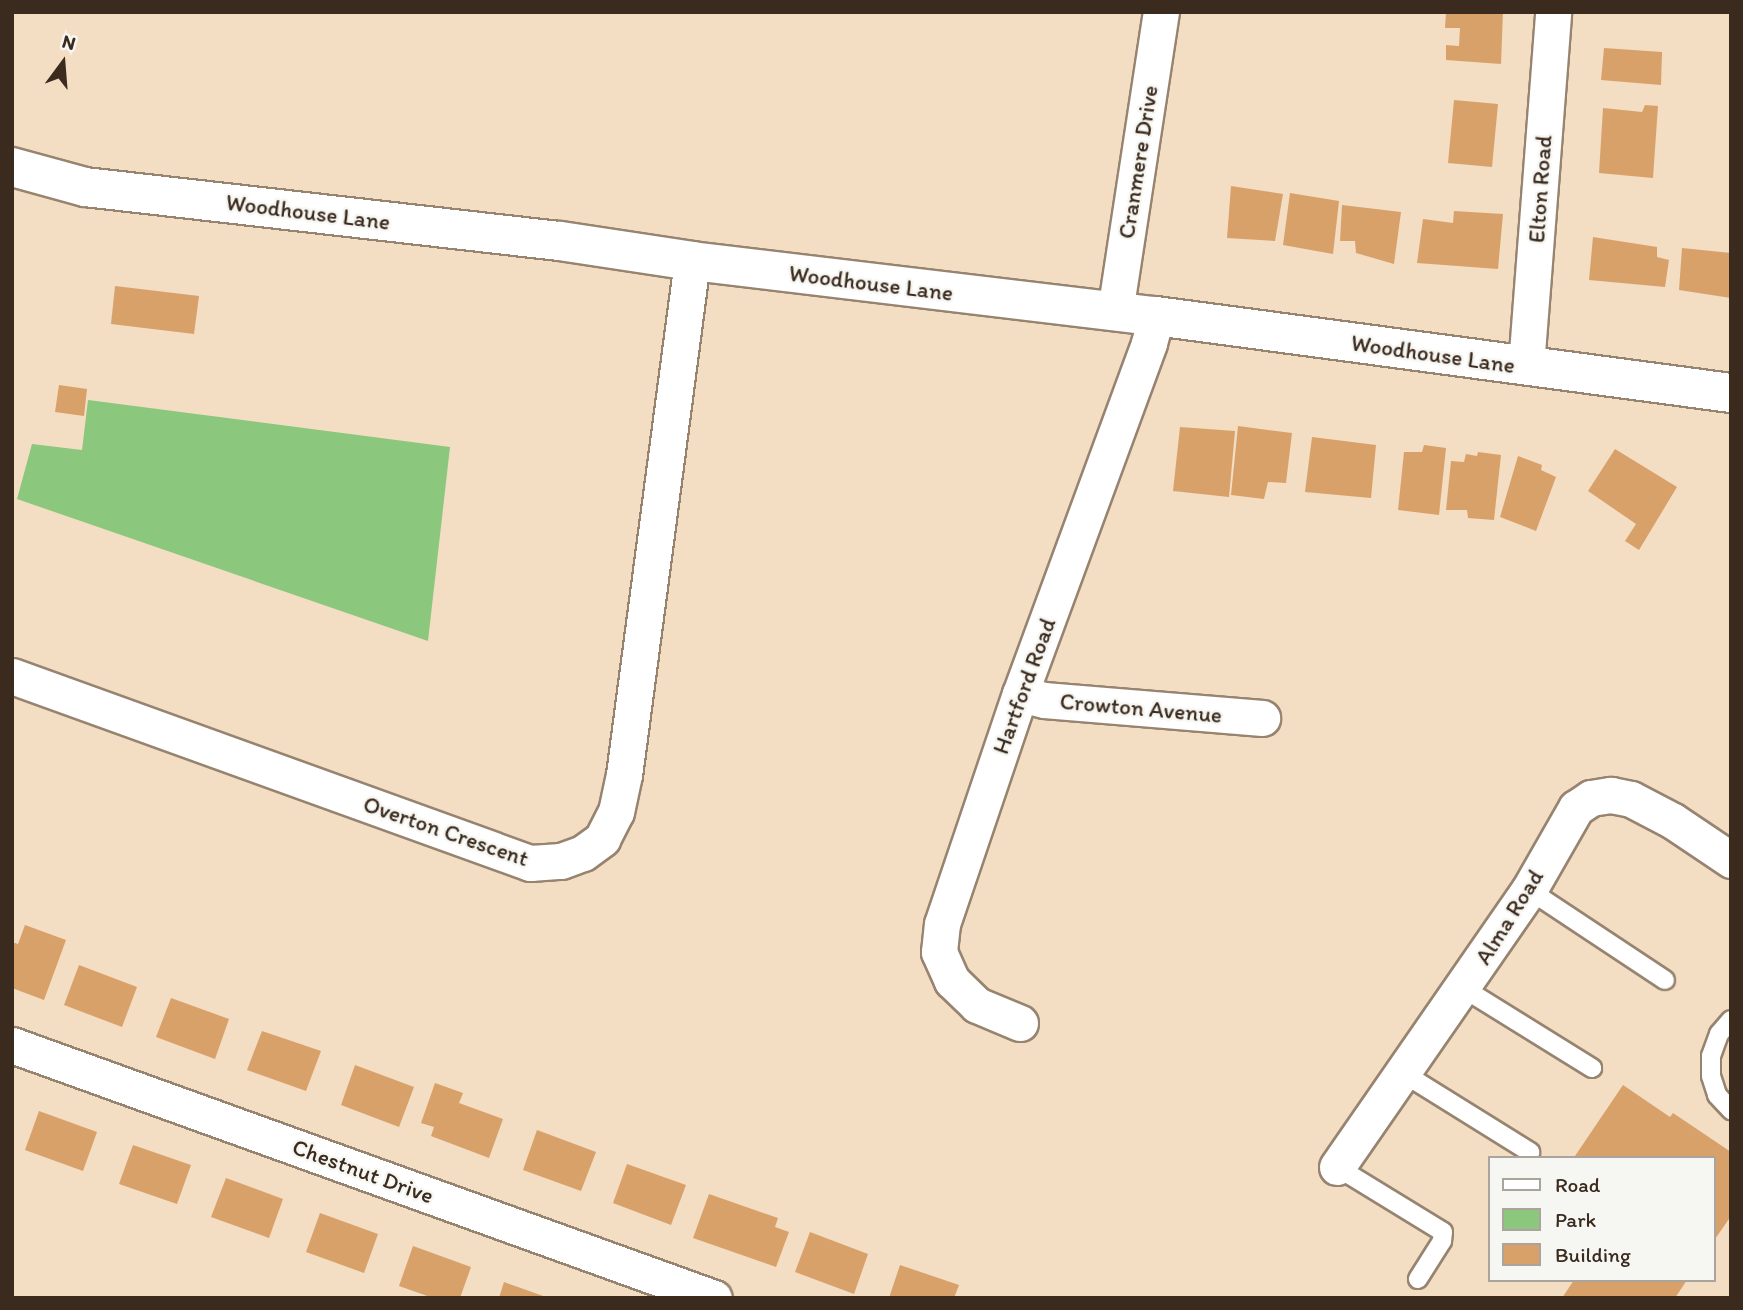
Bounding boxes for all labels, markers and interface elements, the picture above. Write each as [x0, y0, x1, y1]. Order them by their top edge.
north arrow [28, 28, 98, 98]
text: N [60, 30, 78, 55]
street label: Cranmere Drive [1112, 83, 1164, 241]
street label: Elton Road [1522, 134, 1558, 244]
street label: Woodhouse Lane [224, 188, 392, 236]
street label: Woodhouse Lane [787, 259, 955, 307]
street label: Woodhouse Lane [1349, 329, 1517, 379]
street label: Hartford Road [987, 614, 1061, 758]
street label: Crowton Avenue [1059, 687, 1223, 729]
street label: Overton Crescent [359, 790, 533, 872]
street label: Alma Road [1469, 865, 1549, 969]
street label: Chestnut Drive [289, 1133, 437, 1209]
legend [1488, 1156, 1715, 1282]
text: Road [1555, 1172, 1600, 1197]
text: Park [1555, 1207, 1596, 1232]
text: Building [1555, 1242, 1631, 1267]

